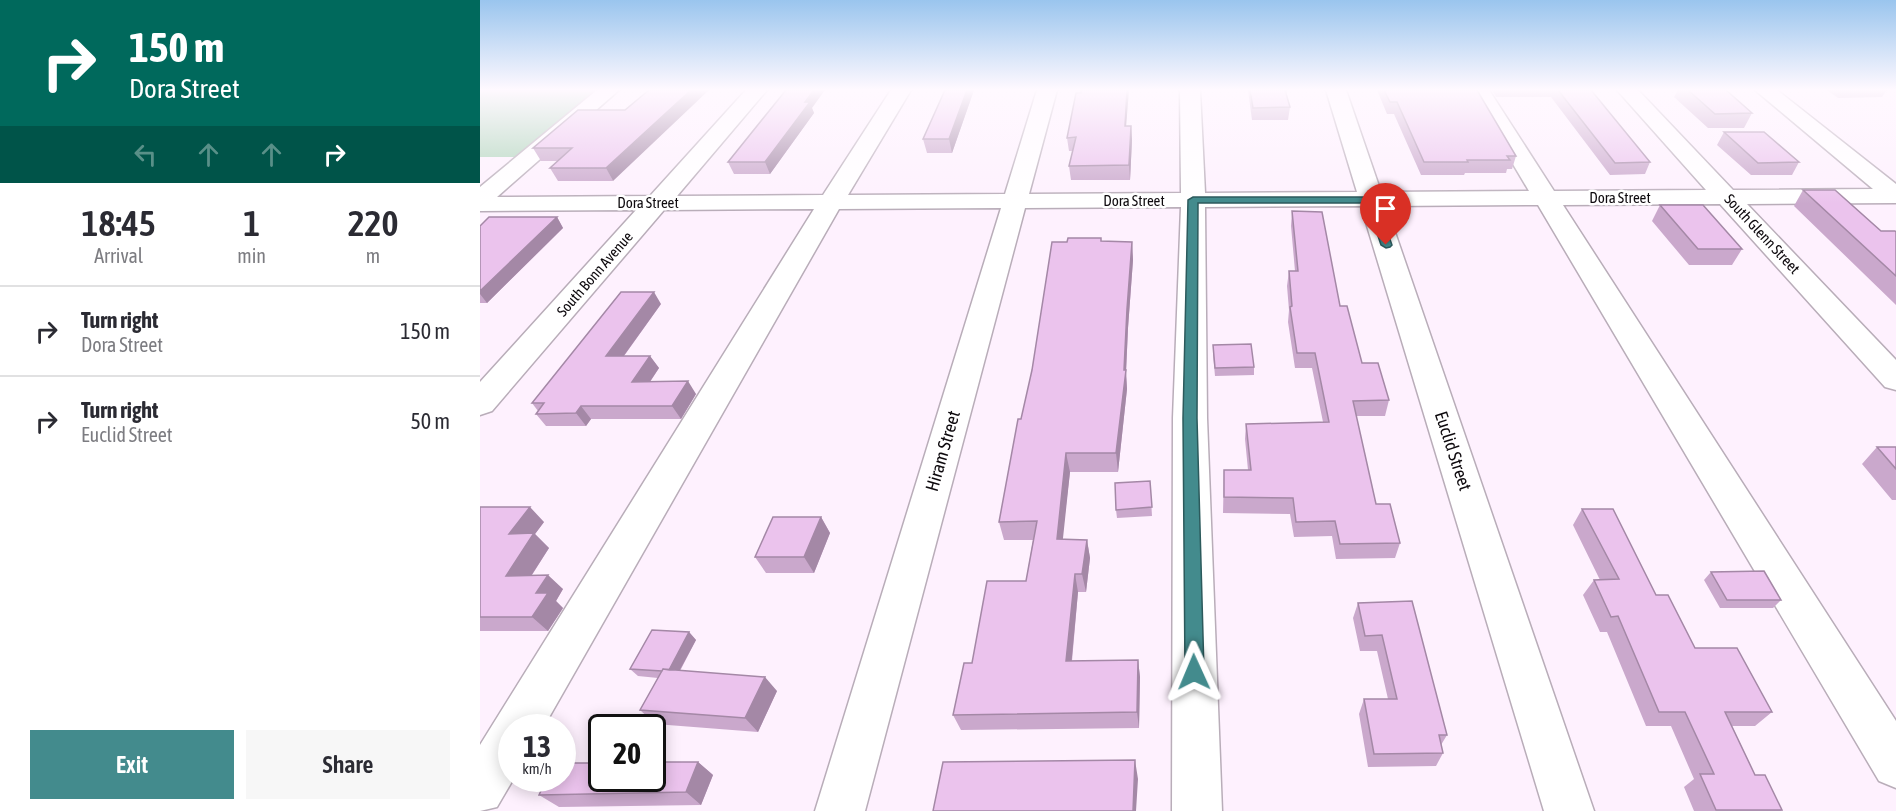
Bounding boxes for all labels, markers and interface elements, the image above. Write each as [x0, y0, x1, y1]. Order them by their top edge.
text: 150 m [129, 23, 224, 71]
icon: right [30, 24, 108, 102]
text: Dora Street [129, 73, 240, 104]
icon: left [129, 138, 162, 171]
icon: ahead [192, 138, 225, 171]
icon: ahead [255, 138, 288, 171]
icon: right [318, 138, 351, 171]
pin [1360, 183, 1411, 245]
street label: Dora Street [1589, 189, 1651, 206]
street label: South Glenn Street [1721, 190, 1803, 277]
street label: Dora Street [1103, 192, 1165, 209]
icon: arrive [1369, 192, 1402, 225]
street label: Dora Street [617, 194, 679, 211]
text: 18:45 [82, 202, 156, 244]
text: 1 [243, 202, 260, 244]
text: 220 [348, 202, 398, 244]
street label: South Bonn Avenue [553, 228, 636, 319]
text: Arrival [94, 244, 143, 267]
text: min [237, 244, 266, 267]
text: m [366, 244, 380, 267]
text: Turn right [81, 307, 158, 333]
icon: right [30, 315, 63, 348]
text: 150 m [400, 318, 450, 344]
text: Dora Street [81, 333, 163, 356]
text: Turn right [81, 397, 158, 423]
icon: right [30, 405, 63, 438]
text: 50 m [410, 408, 450, 434]
street label: Hiram Street [921, 408, 964, 494]
street label: Euclid Street [1431, 408, 1476, 493]
text: Euclid Street [81, 423, 173, 446]
position arrow [1162, 640, 1226, 704]
speed limit sign: 20 [588, 714, 666, 792]
text: 13 [523, 729, 551, 763]
button: Exit [30, 730, 234, 799]
button: Share [246, 730, 450, 799]
text: km/h [522, 760, 552, 777]

